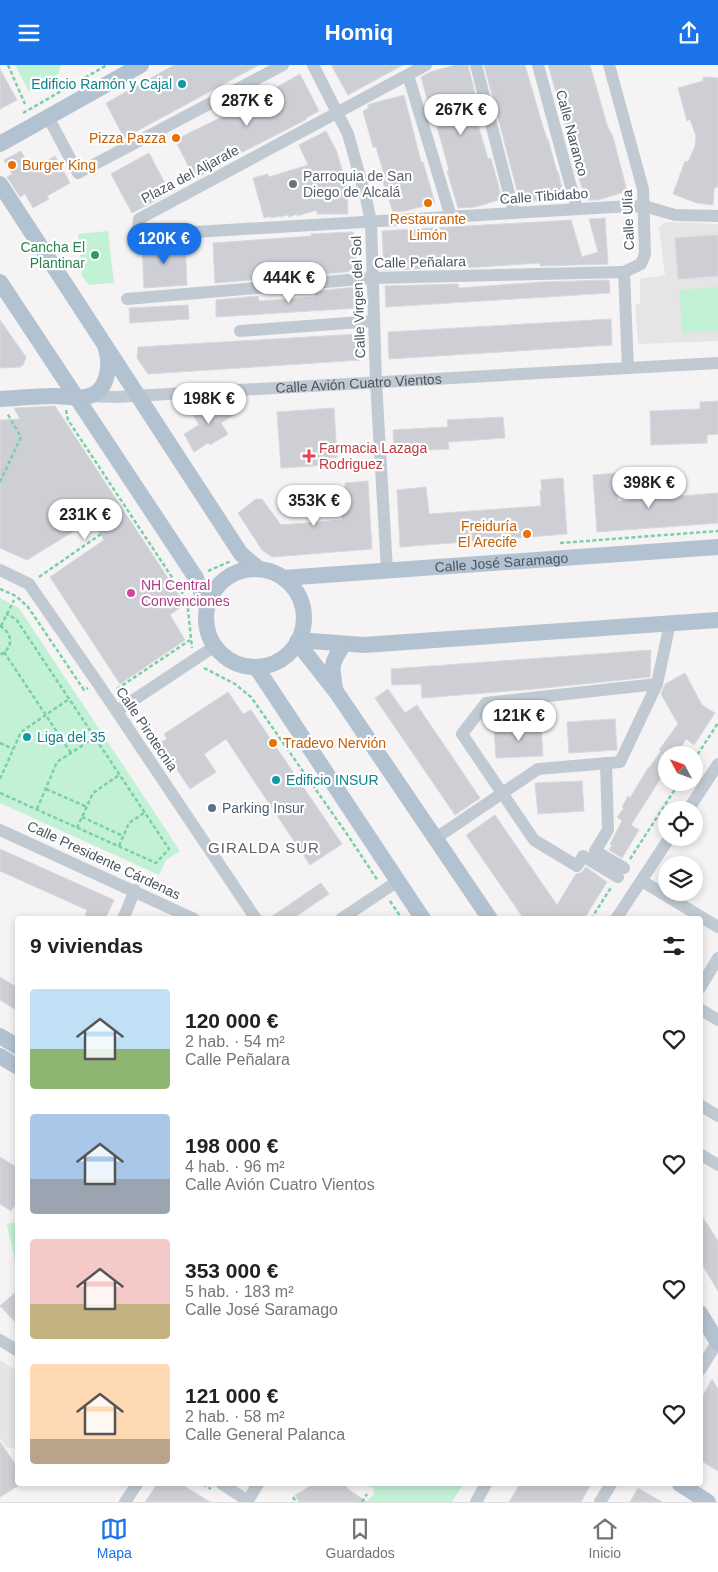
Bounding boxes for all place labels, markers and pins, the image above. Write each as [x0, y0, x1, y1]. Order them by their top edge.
place label: Edificio Ramón y Cajal [31, 76, 172, 92]
marker: Edificio Ramón y Cajal [176, 78, 188, 90]
pin: 287K € [206, 85, 288, 127]
pin: 267K € [420, 93, 502, 136]
place label: Pizza Pazza [89, 130, 166, 146]
marker: Pizza Pazza [170, 132, 182, 144]
place label: Burger King [22, 157, 96, 173]
marker: Burger King [6, 159, 18, 171]
place label: Parroquia de San Diego de Alcalá [303, 168, 412, 200]
marker: Parroquia de San Diego de Alcalá [287, 178, 299, 190]
marker: Restaurante Limón [422, 197, 434, 209]
place label: Restaurante Limón [390, 211, 466, 243]
pin: 120K € [123, 223, 205, 265]
place label: Cancha El Plantinar [20, 239, 85, 271]
marker: Cancha El Plantinar [89, 249, 101, 261]
pin: 444K € [248, 261, 330, 304]
pin: 198K € [168, 383, 250, 425]
place label: Farmacia Lazaga Rodriguez [319, 440, 427, 472]
marker: Farmacia Lazaga Rodriguez [303, 450, 315, 462]
pin: 398K € [608, 467, 690, 509]
pin: 353K € [273, 485, 355, 527]
pin: 231K € [44, 499, 126, 541]
place label: Freiduría El Arecife [458, 518, 517, 550]
marker: Freiduría El Arecife [521, 528, 533, 540]
place label: NH Central Convenciones [141, 577, 230, 609]
marker: NH Central Convenciones [125, 587, 137, 599]
pin: 121K € [478, 699, 560, 742]
place label: Liga del 35 [37, 729, 106, 745]
marker: Liga del 35 [21, 731, 33, 743]
place label: Tradevo Nervión [283, 735, 386, 751]
marker: Tradevo Nervión [267, 737, 279, 749]
place label: Edificio INSUR [286, 772, 379, 788]
marker: Edificio INSUR [270, 774, 282, 786]
place label: Parking Insur [222, 800, 305, 816]
marker: Parking Insur [206, 802, 218, 814]

